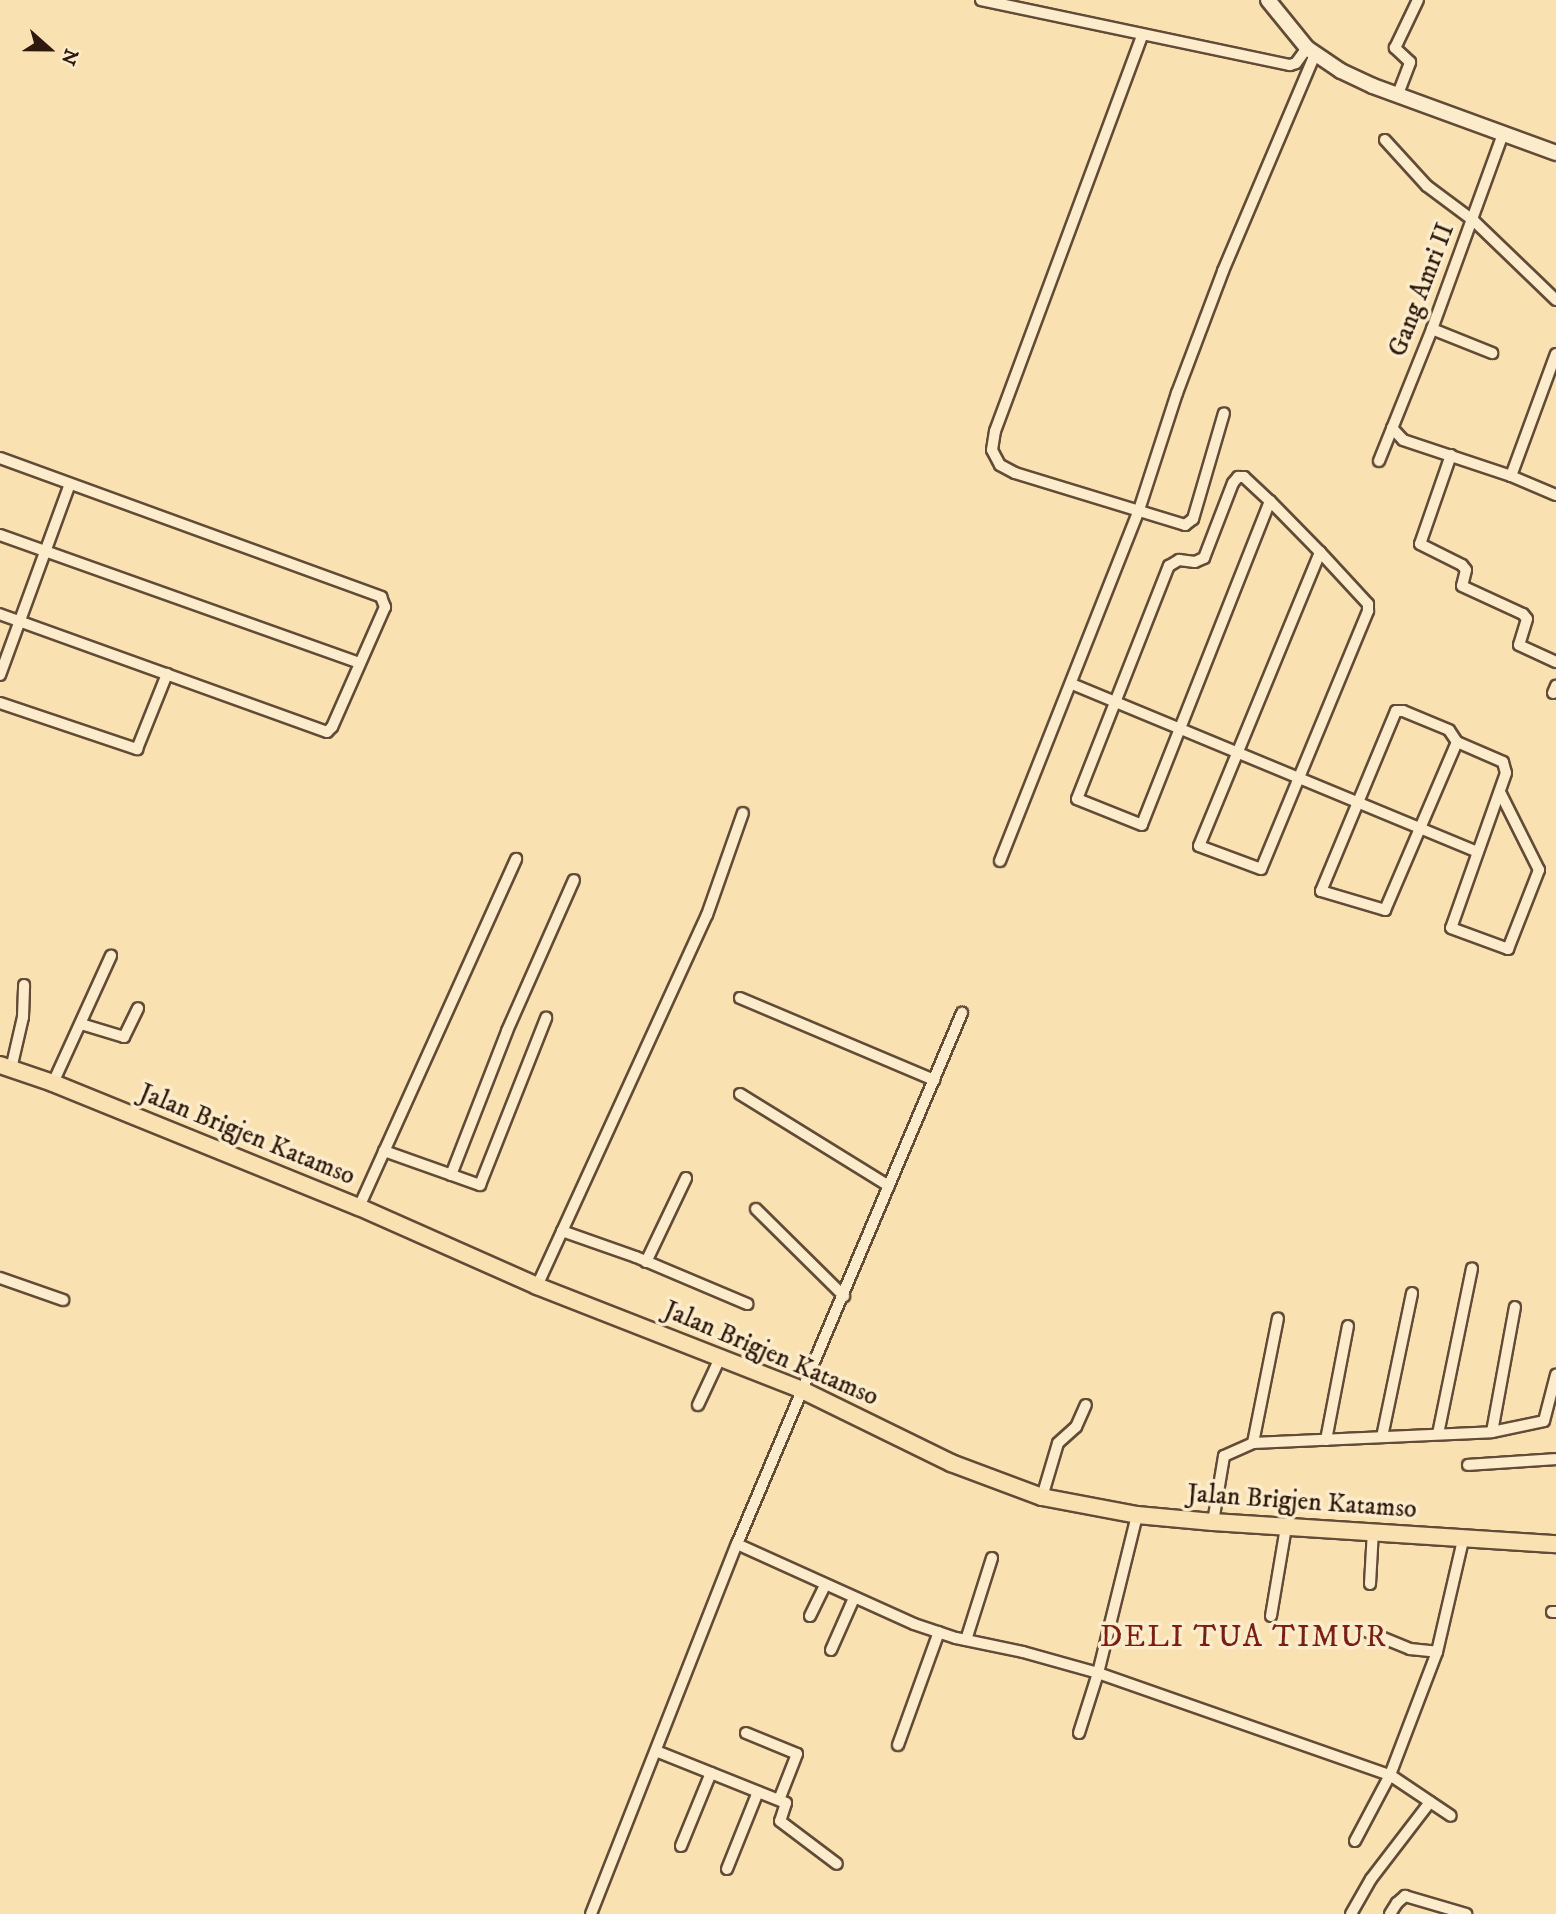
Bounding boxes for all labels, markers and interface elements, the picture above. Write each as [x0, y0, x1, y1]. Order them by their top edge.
north arrow [14, 14, 84, 84]
text: N [56, 45, 83, 68]
street label: Gang Amri II [1382, 219, 1462, 361]
street label: Jalan Brigjen Katamso [135, 1077, 359, 1193]
street label: Jalan Brigjen Katamso [659, 1295, 883, 1413]
street label: Jalan Brigjen Katamso [1186, 1478, 1418, 1526]
district label: DELI TUA TIMUR [1102, 1620, 1386, 1656]

